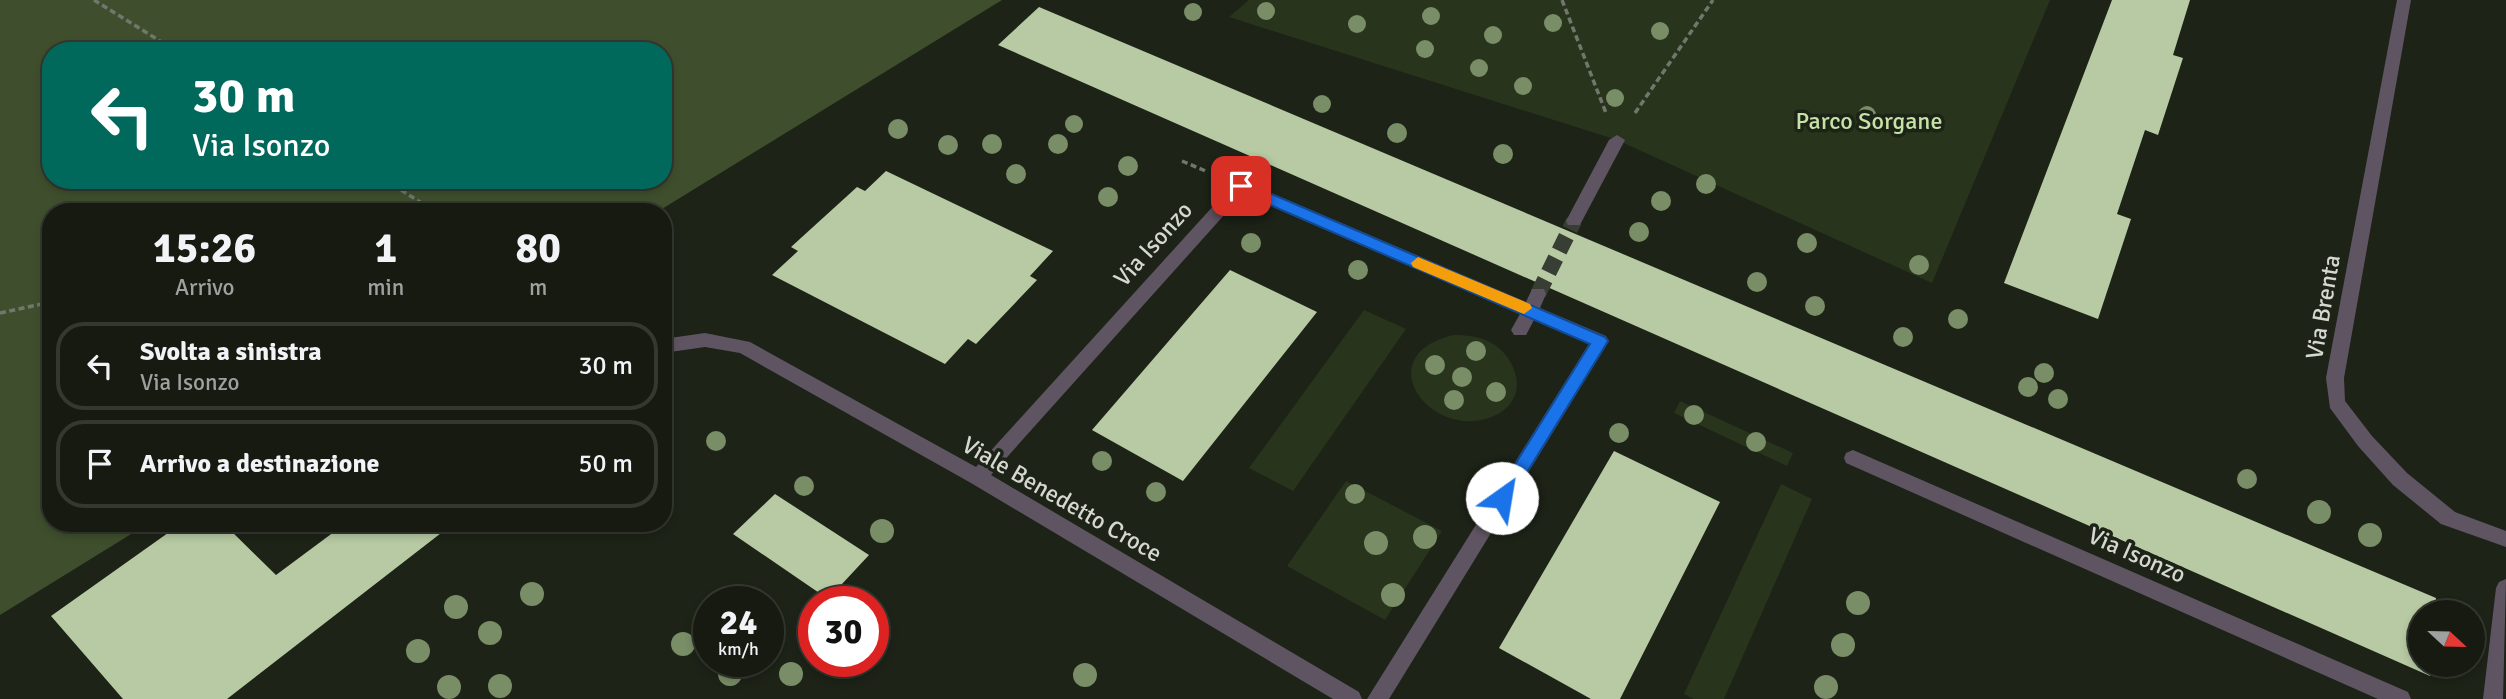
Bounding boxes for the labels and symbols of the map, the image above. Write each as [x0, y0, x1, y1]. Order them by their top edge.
park label: Parco Sorgane [1796, 106, 1942, 136]
pin [1211, 156, 1271, 216]
street label: Via Isonzo [1107, 195, 1199, 293]
street label: Via Brenta [2299, 252, 2347, 362]
street label: Viale Benedetto Croce [957, 430, 1167, 568]
position arrow [1465, 461, 1539, 535]
street label: Via Isonzo [2084, 520, 2190, 590]
speed limit sign: 30 [798, 586, 889, 677]
north arrow [2408, 600, 2485, 677]

